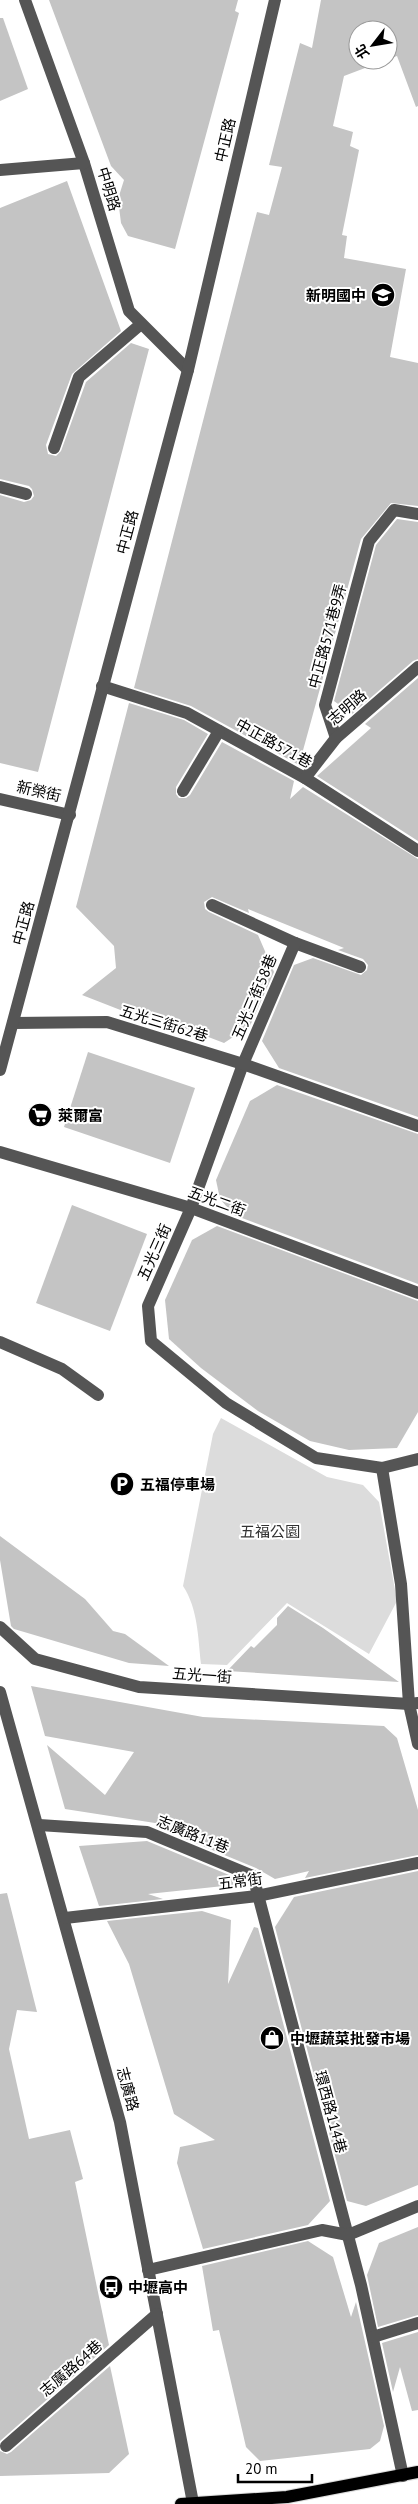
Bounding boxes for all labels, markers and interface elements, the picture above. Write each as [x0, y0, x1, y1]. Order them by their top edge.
north arrow [348, 20, 398, 70]
text: 北 [351, 41, 373, 62]
street label: 中正路 [211, 116, 239, 164]
street label: 中明路 [93, 165, 125, 213]
school or university icon: 新明國中 [370, 282, 396, 308]
place label: 新明國中 [306, 286, 366, 305]
street label: 中正路 [112, 508, 142, 556]
street label: 中正路571巷9弄 [304, 582, 350, 690]
street label: 志明路 [324, 685, 370, 729]
street label: 中正路571巷 [232, 714, 316, 772]
street label: 新榮街 [15, 777, 63, 805]
street label: 中正路 [8, 899, 38, 947]
street label: 五光三街58巷 [227, 951, 281, 1043]
street label: 五光三街62巷 [118, 1001, 210, 1045]
supermarket icon: 萊爾富 [27, 1102, 53, 1128]
place label: 萊爾富 [58, 1106, 103, 1125]
street label: 五光二街 [186, 1182, 248, 1220]
street label: 五光三街 [133, 1221, 175, 1283]
parking icon: 五福停車場 [109, 1471, 135, 1497]
place label: 五福停車場 [140, 1475, 215, 1494]
park label: 五福公園 [240, 1522, 300, 1541]
street label: 五光一街 [171, 1663, 233, 1687]
street label: 志廣路11巷 [154, 1811, 232, 1857]
street label: 五常街 [216, 1868, 264, 1894]
shop icon: 中壢蔬菜批發市場 [259, 2025, 285, 2051]
place label: 中壢蔬菜批發市場 [290, 2029, 410, 2048]
street label: 志廣路 [113, 2065, 143, 2113]
street label: 環西路114巷 [311, 2069, 351, 2155]
bus stop icon: 中壢高中 [98, 2274, 124, 2300]
place label: 中壢高中 [128, 2278, 188, 2297]
street label: 志廣路64巷 [36, 2336, 106, 2400]
scale bar [238, 2452, 312, 2484]
text: 20 m [245, 2459, 278, 2478]

